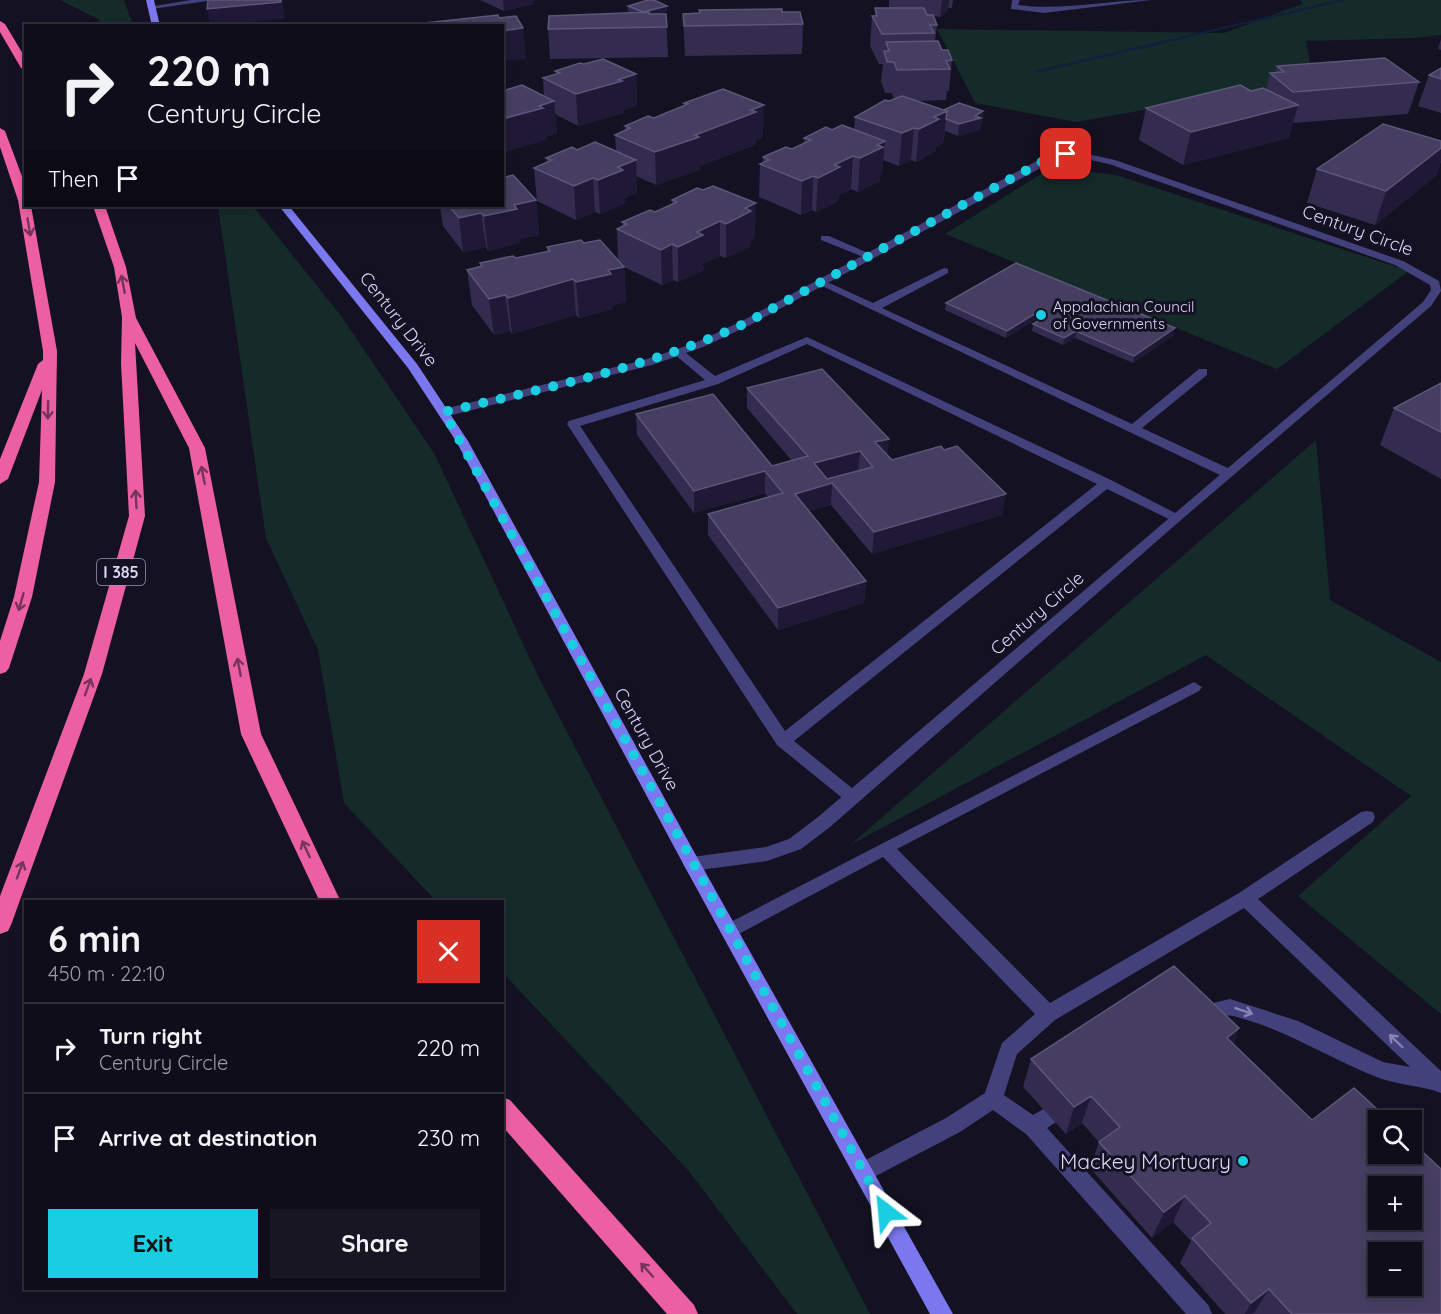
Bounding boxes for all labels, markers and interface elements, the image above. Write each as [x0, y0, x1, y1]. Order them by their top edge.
text: 220 m [147, 44, 271, 97]
icon: right [48, 48, 126, 126]
text: Century Circle [147, 96, 322, 130]
pin [1040, 128, 1091, 179]
icon: arrive [1049, 137, 1082, 170]
icon: arrive [111, 162, 144, 195]
text: Then [48, 165, 99, 193]
street label: Century Circle [1299, 199, 1417, 261]
one-way arrow [23, 216, 34, 236]
street label: Century Drive [355, 267, 443, 371]
one-way arrow [117, 274, 128, 294]
place label: Appalachian Council of Governments [1053, 297, 1194, 333]
marker: Appalachian Council of Governments [1034, 308, 1048, 322]
one-way arrow [43, 399, 54, 419]
one-way arrow [197, 466, 208, 486]
one-way arrow [130, 489, 141, 509]
road number: I 385 [97, 559, 145, 585]
street label: Century Circle [986, 566, 1088, 660]
one-way arrow [15, 592, 26, 611]
one-way arrow [233, 658, 244, 677]
one-way arrow [84, 678, 95, 697]
street label: Century Drive [609, 684, 685, 794]
one-way arrow [299, 840, 311, 858]
one-way arrow [16, 861, 27, 880]
text: 6 min [48, 916, 141, 961]
button: close [417, 920, 480, 983]
text: 450 m · 22:10 [48, 961, 165, 986]
one-way arrow [1234, 1007, 1253, 1018]
text: Turn right [99, 1022, 203, 1050]
icon: right [48, 1032, 81, 1065]
text: 220 m [416, 1034, 480, 1062]
one-way arrow [1388, 1034, 1403, 1048]
text: Century Circle [99, 1050, 228, 1075]
map controls [1368, 1110, 1422, 1296]
button: search [1368, 1110, 1422, 1164]
icon: arrive [48, 1122, 81, 1155]
text: Arrive at destination [99, 1124, 317, 1152]
text: 230 m [417, 1124, 480, 1152]
place label: Mackey Mortuary [1060, 1148, 1231, 1174]
marker: Mackey Mortuary [1236, 1154, 1250, 1168]
button: + [1368, 1176, 1422, 1230]
position arrow [854, 1180, 918, 1244]
button: Exit [48, 1209, 258, 1278]
button: Share [270, 1209, 480, 1278]
button: − [1368, 1242, 1422, 1296]
one-way arrow [640, 1263, 654, 1278]

